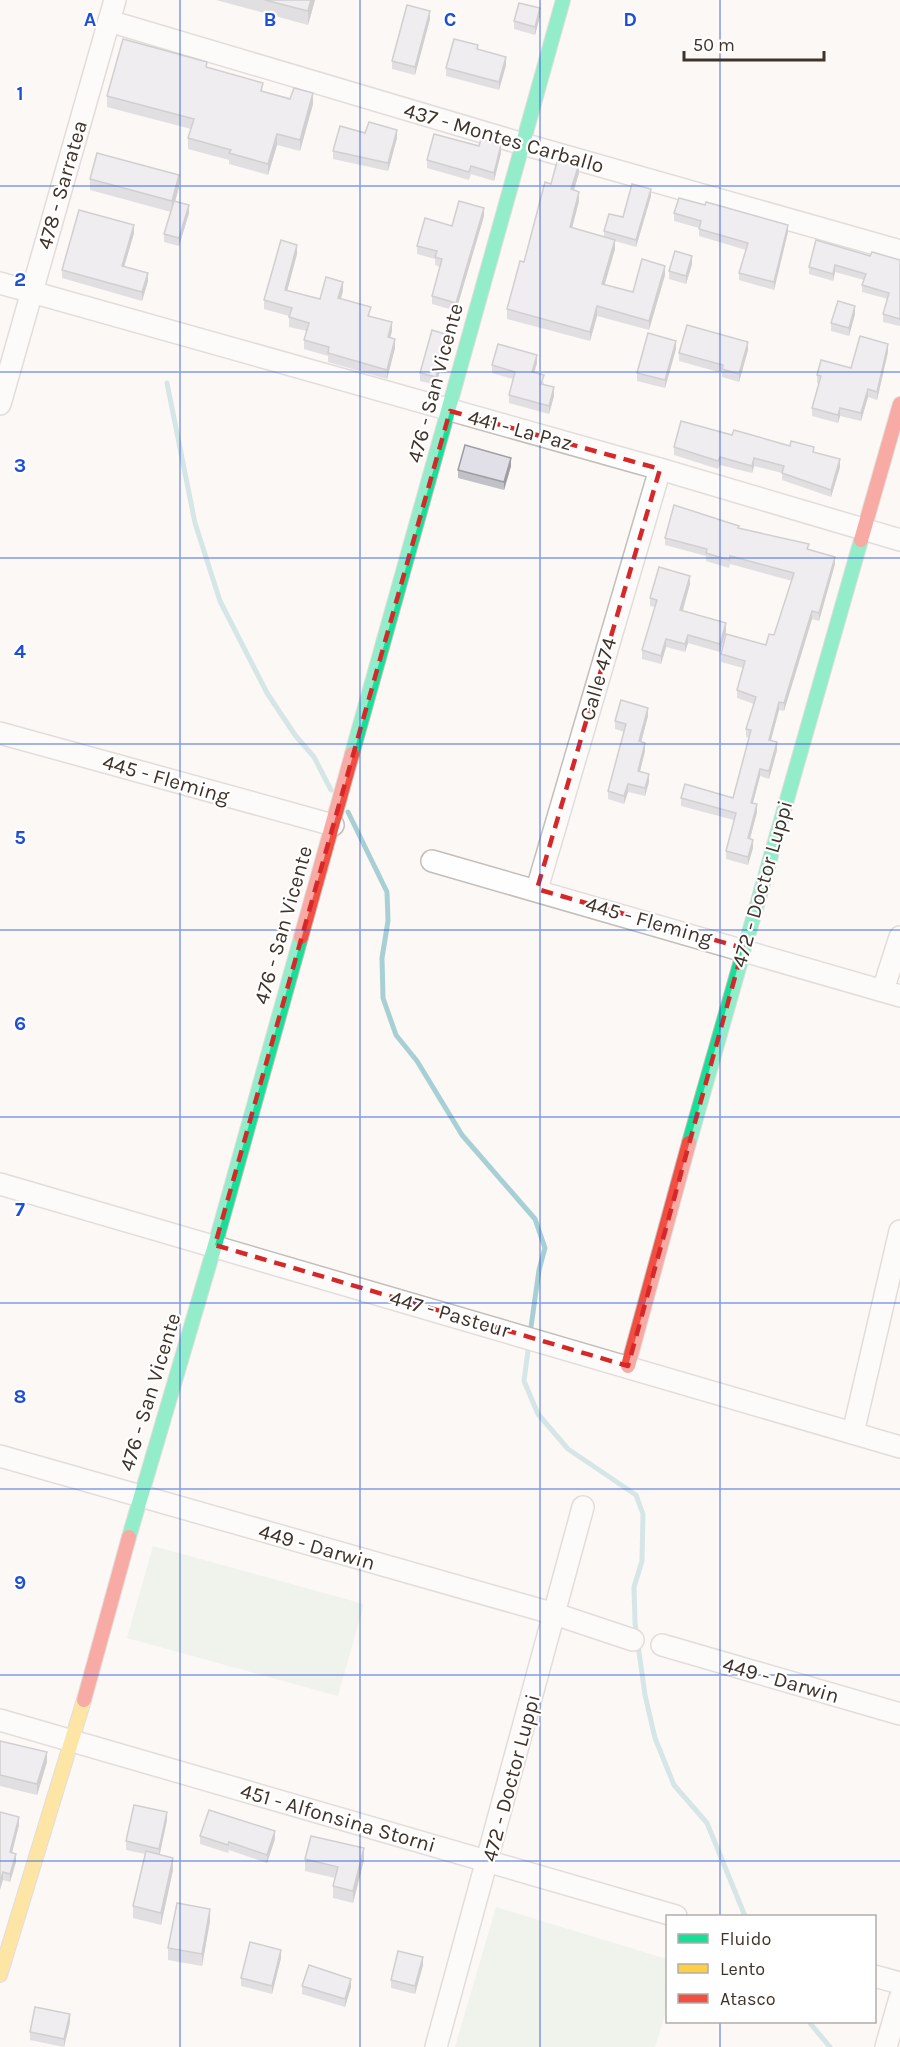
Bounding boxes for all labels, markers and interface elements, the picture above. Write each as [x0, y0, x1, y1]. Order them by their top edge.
text: A [84, 8, 97, 31]
text: B [264, 8, 276, 31]
text: C [444, 8, 456, 31]
text: D [623, 8, 637, 31]
scale bar [684, 24, 824, 62]
text: 50 m [693, 34, 735, 56]
text: 1 [16, 82, 24, 105]
street label: 437 - Montes Carballo [401, 98, 607, 178]
street label: 478 - Sarratea [32, 118, 92, 252]
text: 2 [14, 268, 26, 291]
street label: 476 - San Vicente [402, 301, 468, 465]
street label: 441 - La Paz [465, 405, 575, 455]
text: 3 [14, 454, 26, 477]
street label: Calle 474 [575, 634, 621, 723]
text: 4 [14, 640, 26, 663]
street label: 445 - Fleming [100, 749, 232, 809]
street label: 472 - Doctor Luppi [727, 798, 797, 970]
text: 5 [14, 826, 26, 849]
street label: 476 - San Vicente [249, 843, 317, 1007]
street label: 445 - Fleming [583, 891, 715, 951]
text: 6 [14, 1012, 26, 1035]
text: 7 [15, 1198, 25, 1221]
street label: 447 - Pasteur [387, 1285, 513, 1343]
street label: 476 - San Vicente [115, 1310, 185, 1474]
text: 8 [14, 1385, 26, 1408]
street label: 449 - Darwin [256, 1519, 378, 1575]
text: 9 [14, 1571, 26, 1594]
street label: 449 - Darwin [720, 1652, 842, 1708]
street label: 472 - Doctor Luppi [477, 1692, 545, 1864]
street label: 451 - Alfonsina Storni [238, 1779, 438, 1857]
legend [666, 1915, 876, 2023]
text: Fluido [720, 1928, 771, 1950]
text: Lento [720, 1958, 765, 1980]
text: Atasco [720, 1988, 776, 2010]

